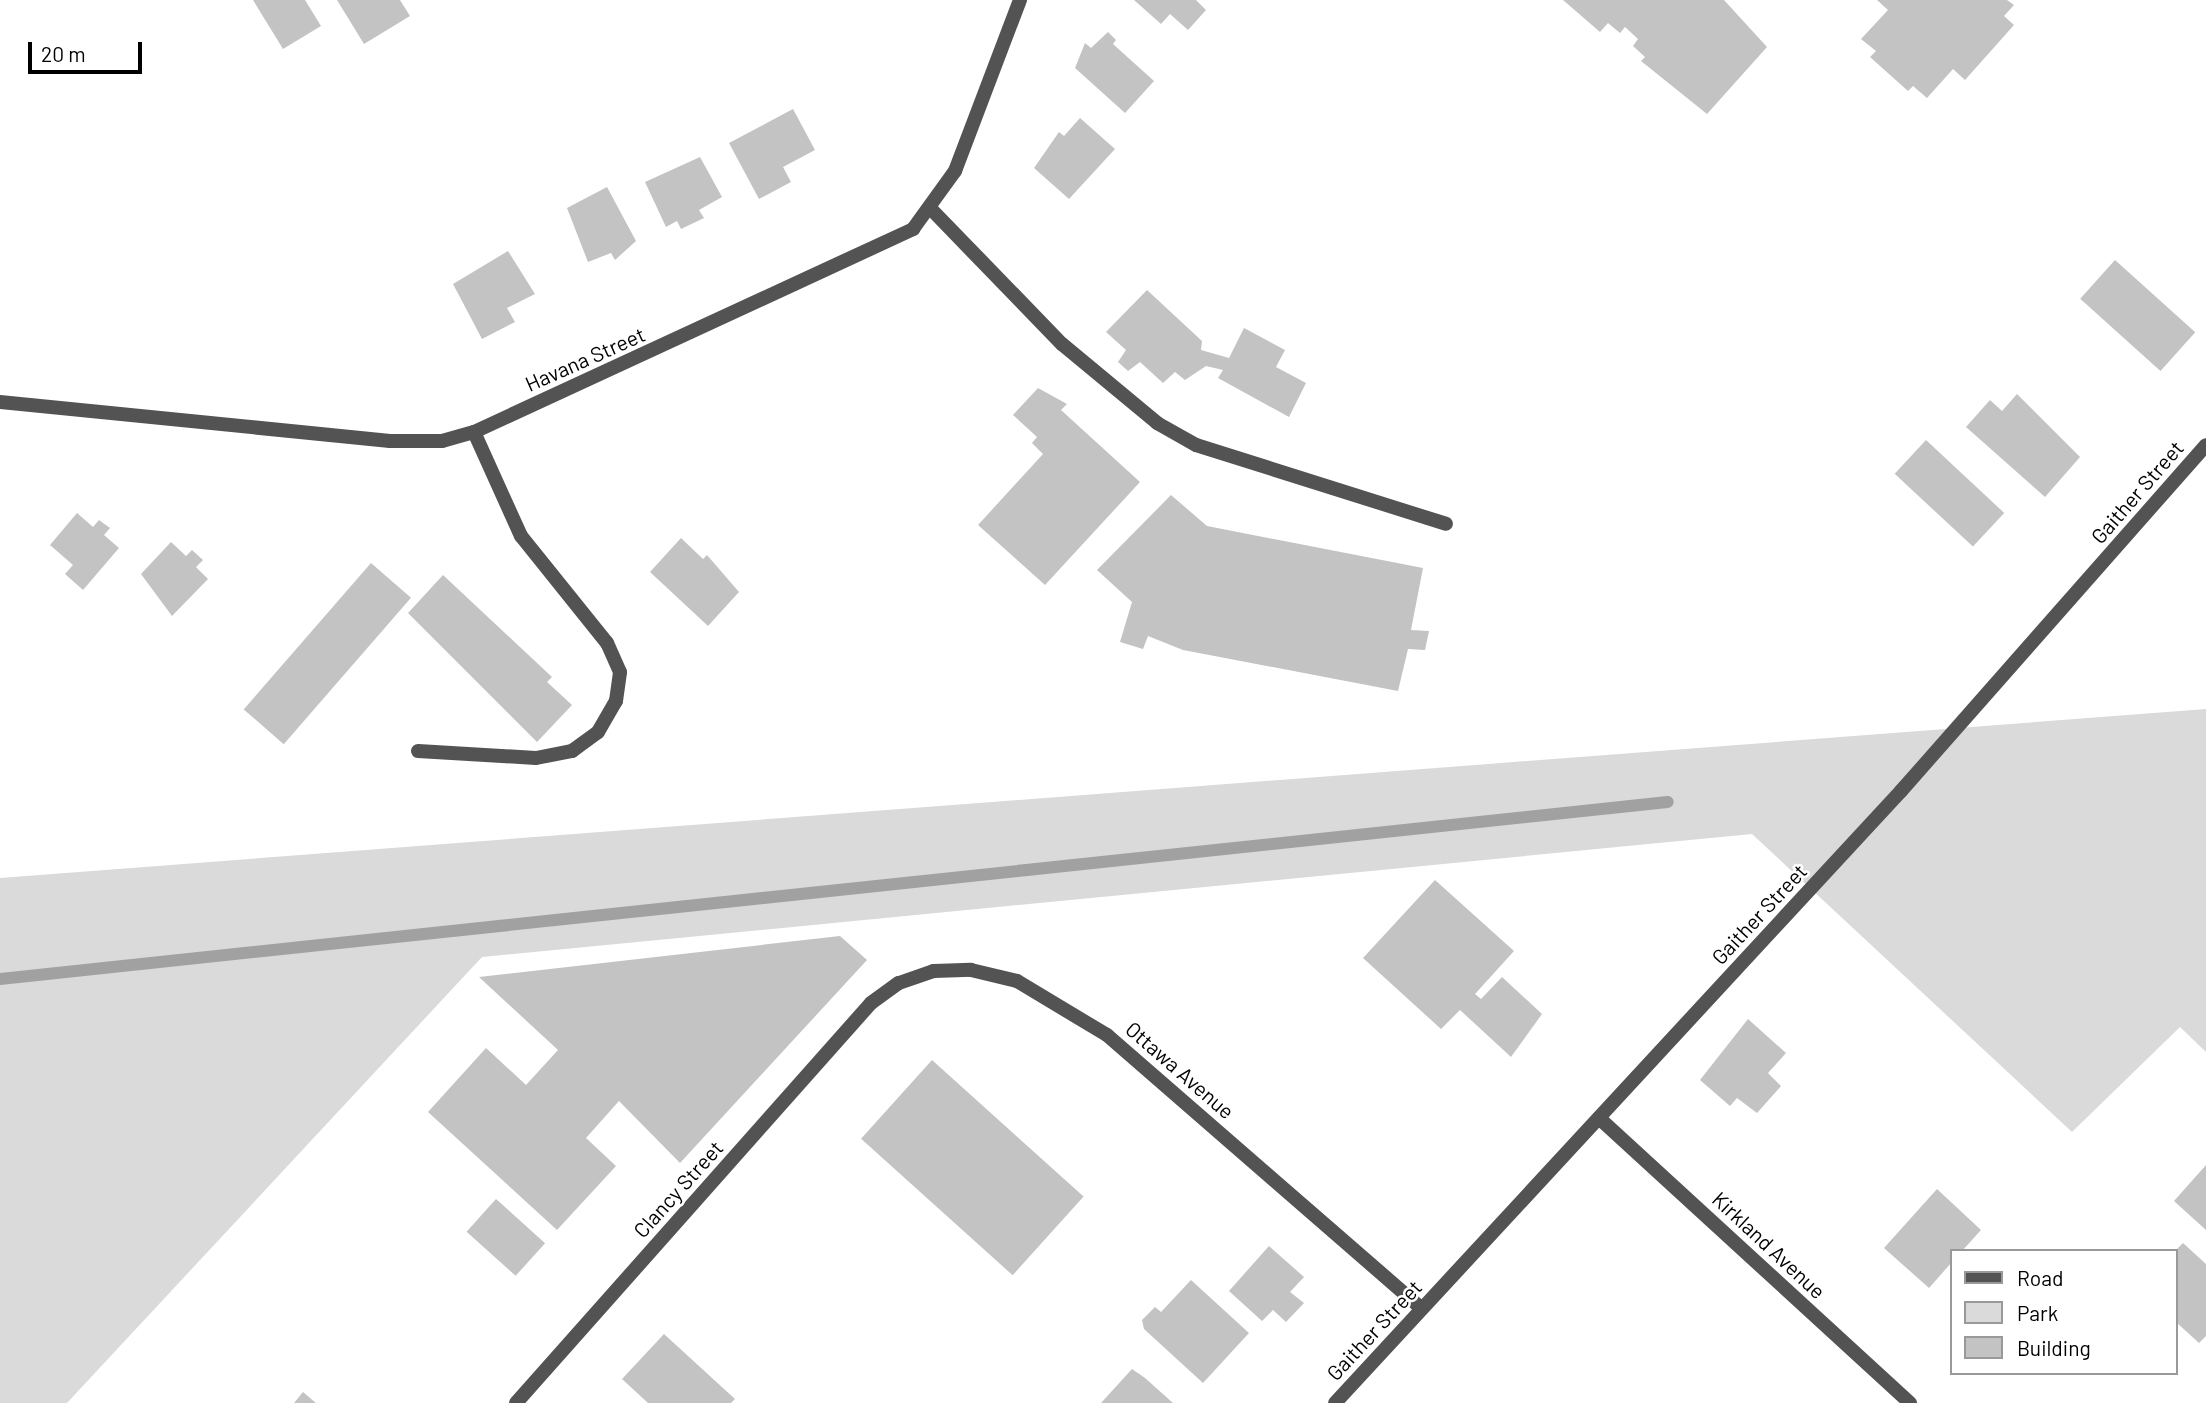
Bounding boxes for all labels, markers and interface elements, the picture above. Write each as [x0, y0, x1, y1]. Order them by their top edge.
scale bar [32, 28, 145, 72]
text: 20 m [41, 41, 86, 66]
street label: Havana Street [521, 321, 649, 397]
street label: Gaither Street [2086, 435, 2188, 549]
street label: Gaither Street [1706, 859, 1812, 969]
street label: Ottawa Avenue [1121, 1016, 1239, 1124]
street label: Clancy Street [628, 1135, 728, 1243]
street label: Kirkland Avenue [1707, 1186, 1831, 1304]
legend [1951, 1249, 2178, 1375]
text: Road [2017, 1265, 2063, 1290]
street label: Gaither Street [1321, 1275, 1427, 1385]
text: Park [2017, 1300, 2058, 1325]
text: Building [2017, 1335, 2091, 1360]

